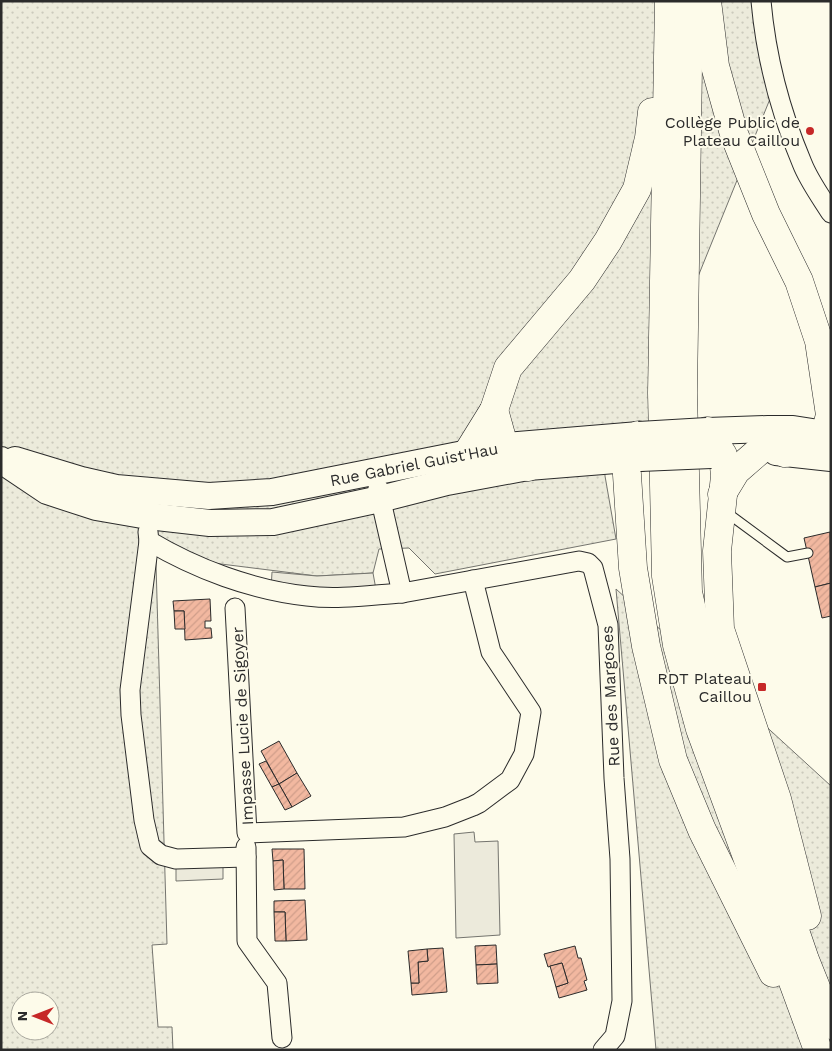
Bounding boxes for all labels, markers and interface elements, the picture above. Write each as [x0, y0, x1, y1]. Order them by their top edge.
place label: Collège Public de Plateau Caillou [665, 113, 800, 150]
marker: Collège Public de Plateau Caillou [804, 125, 816, 137]
street label: Rue Gabriel Guist'Hau [329, 439, 500, 490]
street label: Rue des Margoses [597, 625, 624, 767]
street label: Impasse Lucie de Sigoyer [228, 626, 257, 826]
place label: RDT Plateau Caillou [657, 669, 752, 706]
marker: RDT Plateau Caillou [756, 681, 768, 693]
north arrow [10, 991, 60, 1041]
text: N [14, 1011, 30, 1021]

